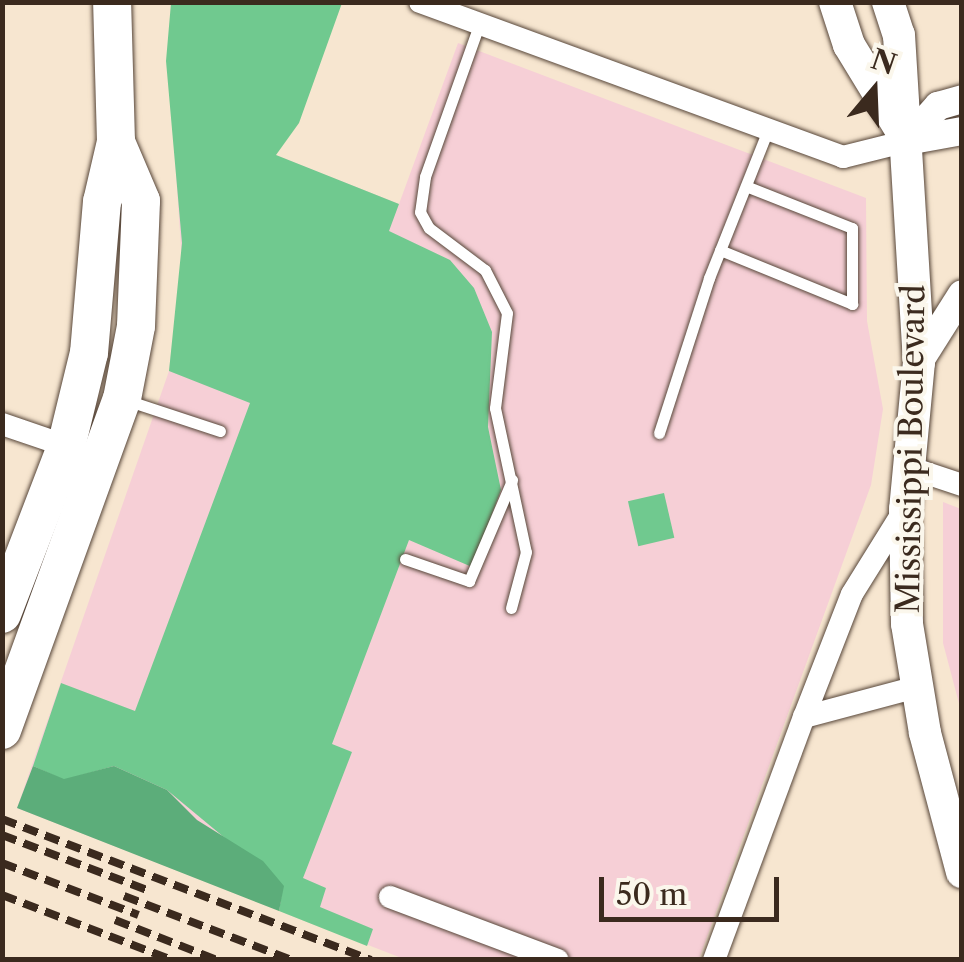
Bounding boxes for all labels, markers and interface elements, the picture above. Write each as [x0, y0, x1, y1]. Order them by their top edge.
north arrow [824, 40, 924, 140]
text: N [867, 42, 901, 82]
street label: Mississippi Boulevard [889, 284, 933, 614]
scale bar [604, 857, 784, 919]
text: 50 m [616, 876, 687, 913]

